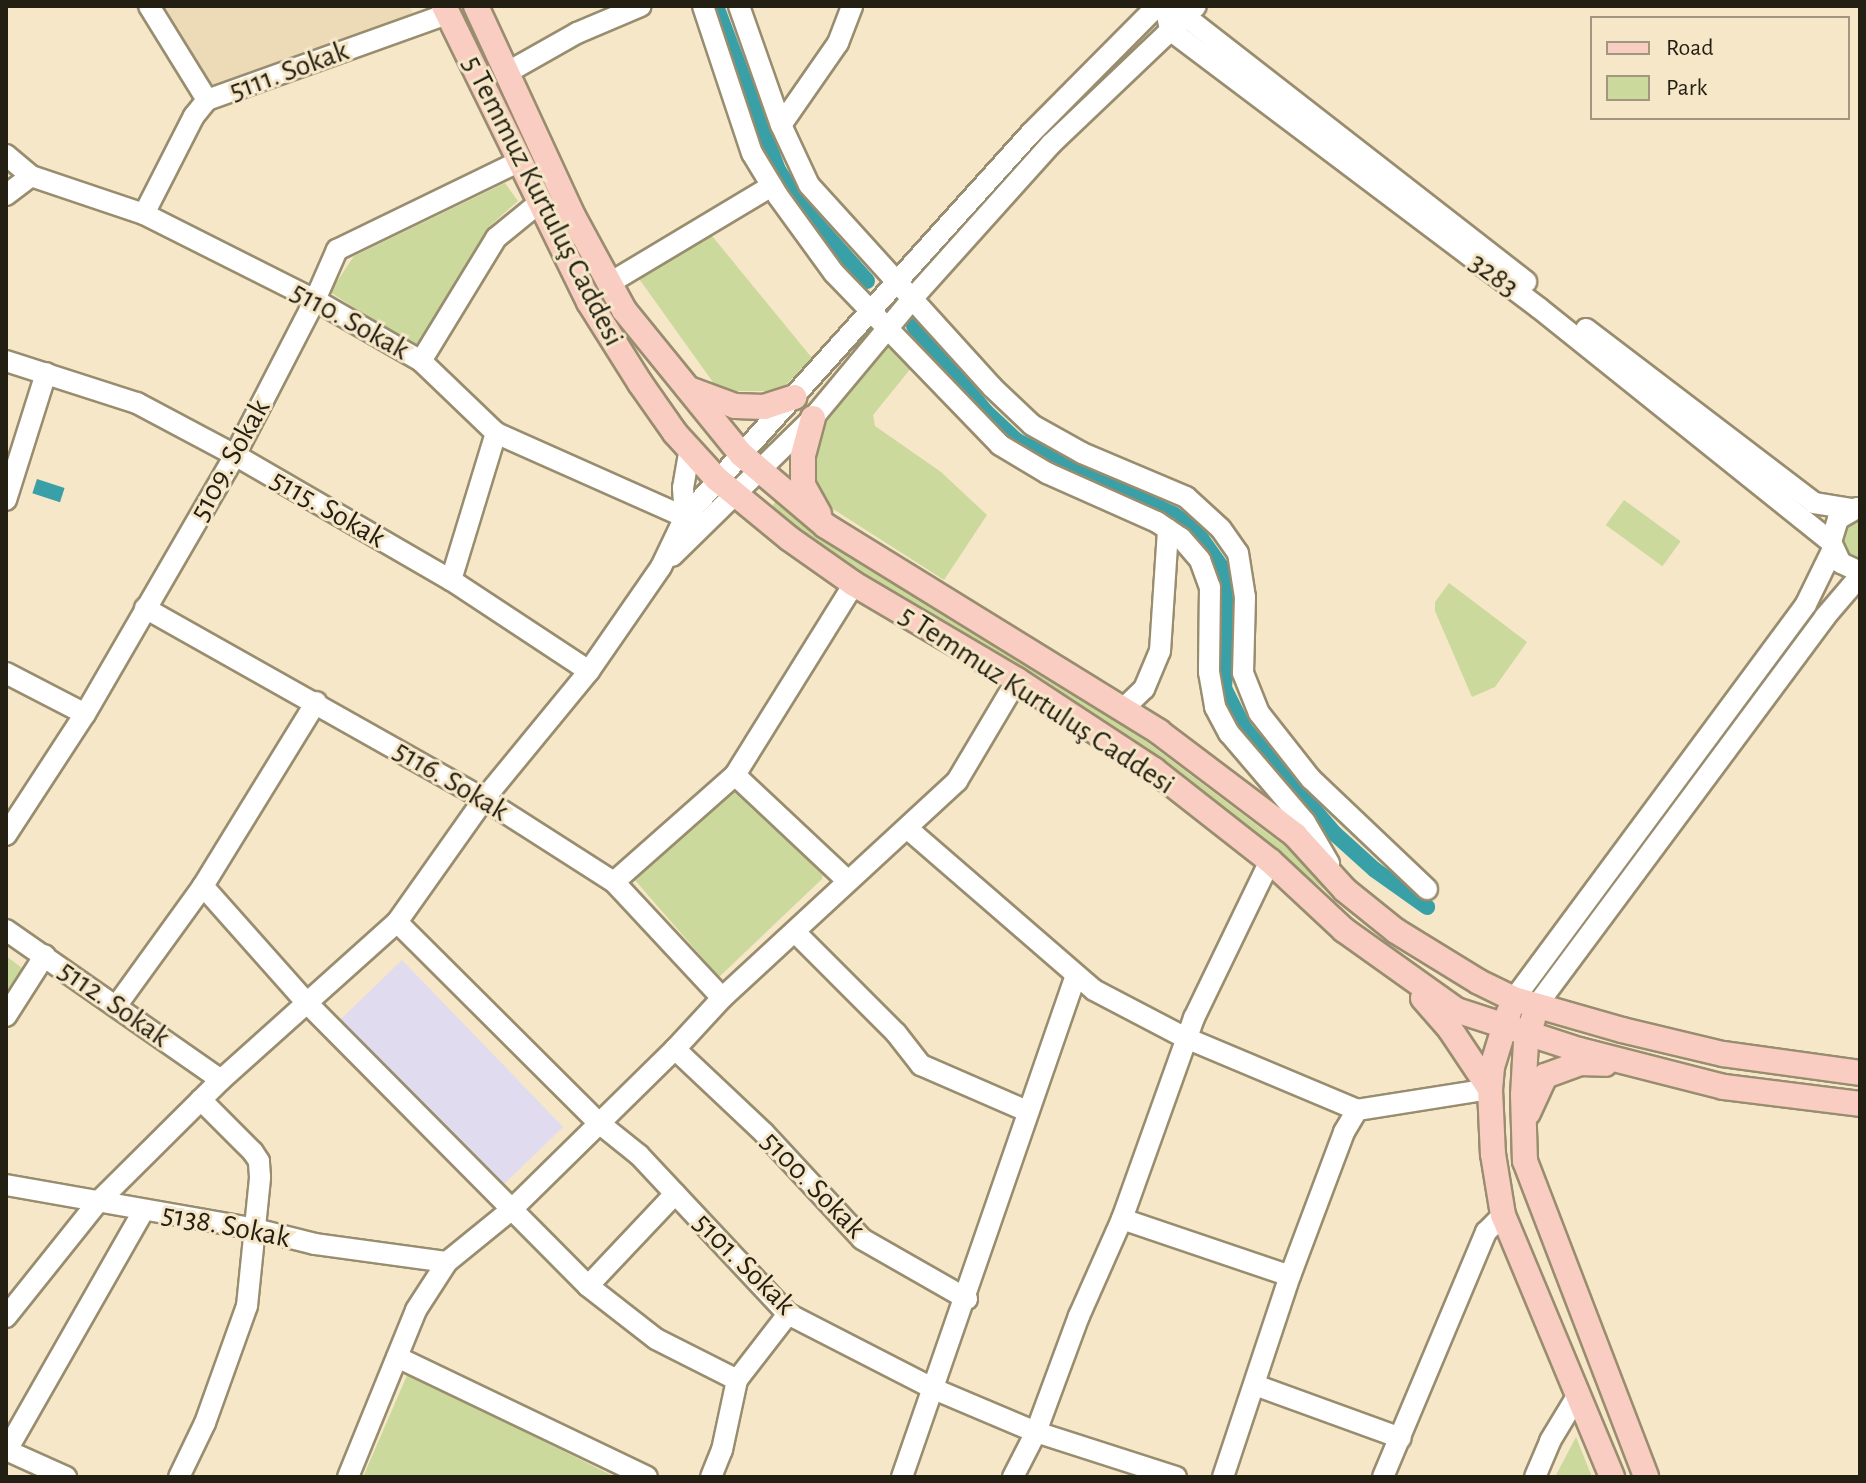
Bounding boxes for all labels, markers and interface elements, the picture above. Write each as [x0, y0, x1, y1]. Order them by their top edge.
legend [1590, 16, 1850, 120]
street label: 5111. Sokak [224, 33, 354, 109]
text: Road [1666, 36, 1714, 60]
street label: 5 Temmuz Kurtuluş Caddesi [454, 50, 632, 352]
text: Park [1666, 76, 1707, 100]
street label: 3283 [1462, 245, 1526, 305]
street label: 5110. Sokak [285, 274, 415, 368]
street label: 5109. Sokak [182, 393, 278, 527]
street label: 5115. Sokak [264, 462, 392, 556]
street label: 5 Temmuz Kurtuluş Caddesi [892, 597, 1182, 803]
street label: 5116. Sokak [387, 733, 515, 829]
street label: 5112. Sokak [51, 953, 177, 1055]
street label: 5100. Sokak [753, 1124, 873, 1246]
street label: 5138. Sokak [159, 1196, 293, 1256]
street label: 5101. Sokak [685, 1205, 803, 1323]

